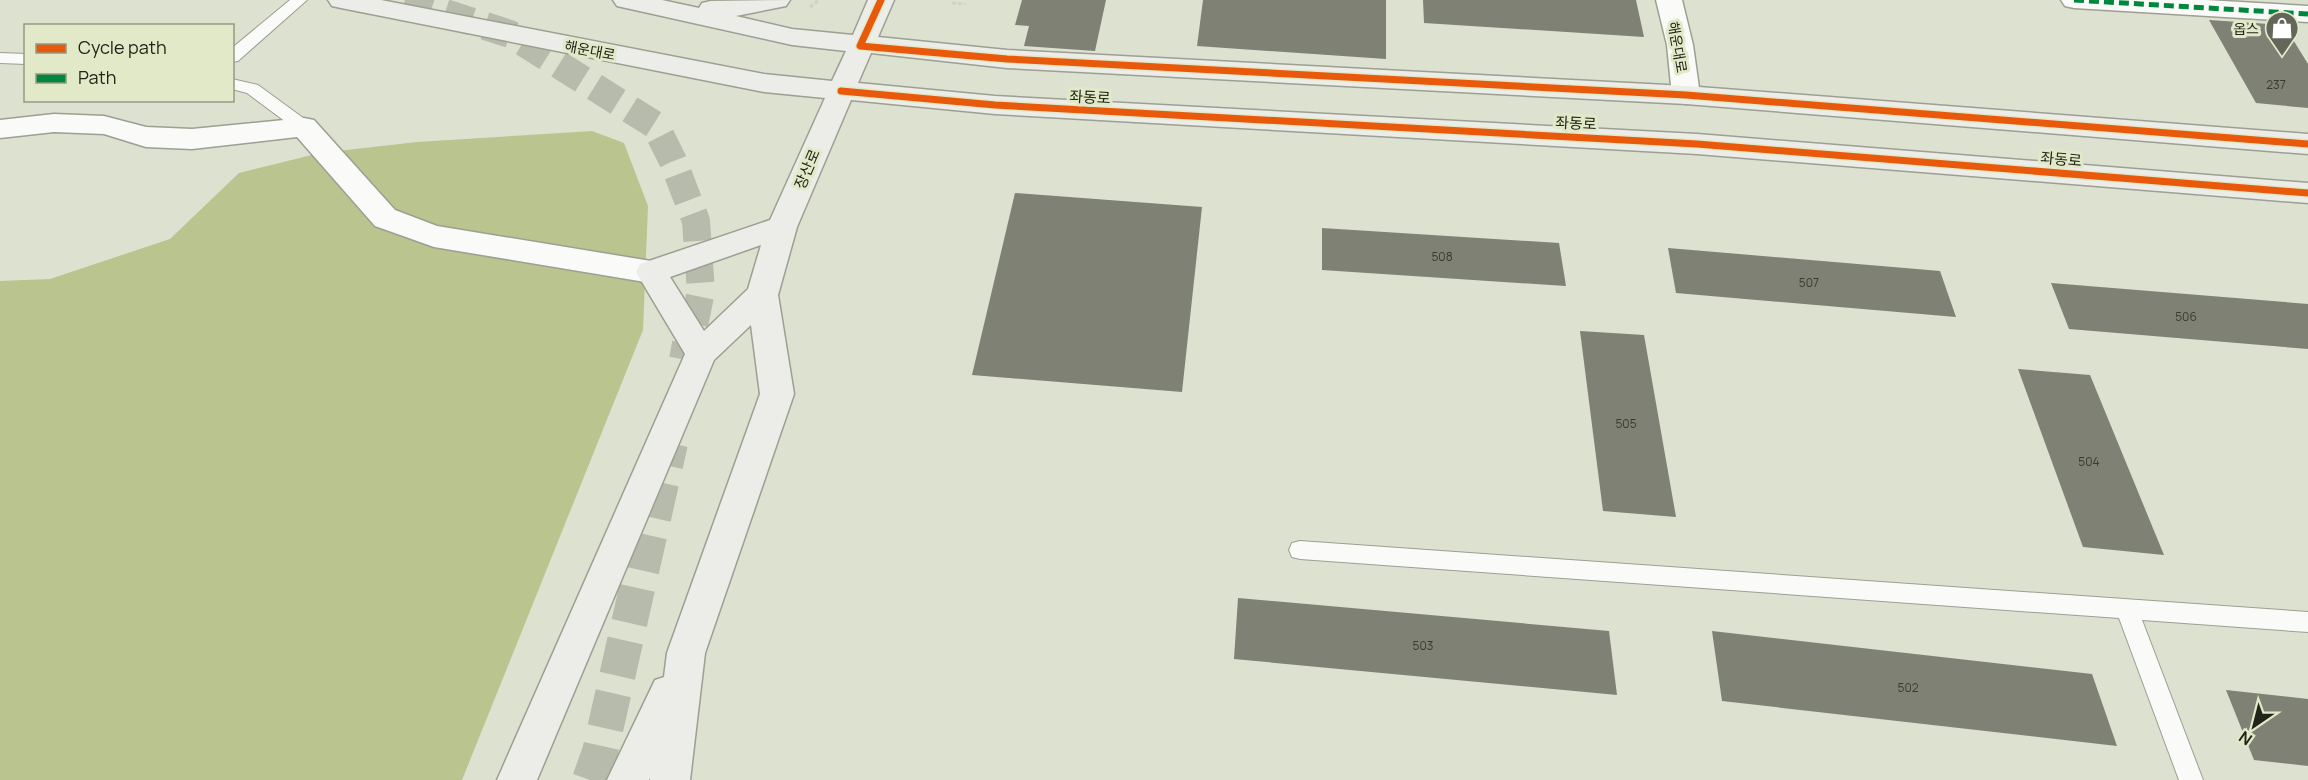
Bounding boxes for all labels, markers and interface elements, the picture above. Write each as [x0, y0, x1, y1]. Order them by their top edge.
shop icon: 옵스 [2264, 10, 2300, 57]
place label: 옵스 [2233, 19, 2259, 38]
street label: 해운대로 [1664, 20, 1692, 74]
legend [24, 24, 234, 102]
text: Cycle path [78, 35, 167, 59]
street label: 해운대로 [563, 36, 617, 64]
text: Path [78, 65, 116, 89]
house number: 237 [2266, 76, 2286, 93]
street label: 좌동로 [1069, 85, 1111, 109]
street label: 좌동로 [1555, 111, 1597, 135]
street label: 장산로 [789, 146, 825, 192]
street label: 좌동로 [2039, 147, 2083, 171]
house number: 508 [1431, 248, 1453, 265]
house number: 507 [1799, 274, 1819, 291]
house number: 506 [2175, 308, 2197, 325]
house number: 505 [1615, 415, 1637, 432]
house number: 504 [2078, 453, 2100, 470]
house number: 503 [1413, 637, 1433, 654]
house number: 502 [1897, 679, 1919, 696]
north arrow [2224, 696, 2284, 756]
text: N [2234, 726, 2256, 751]

